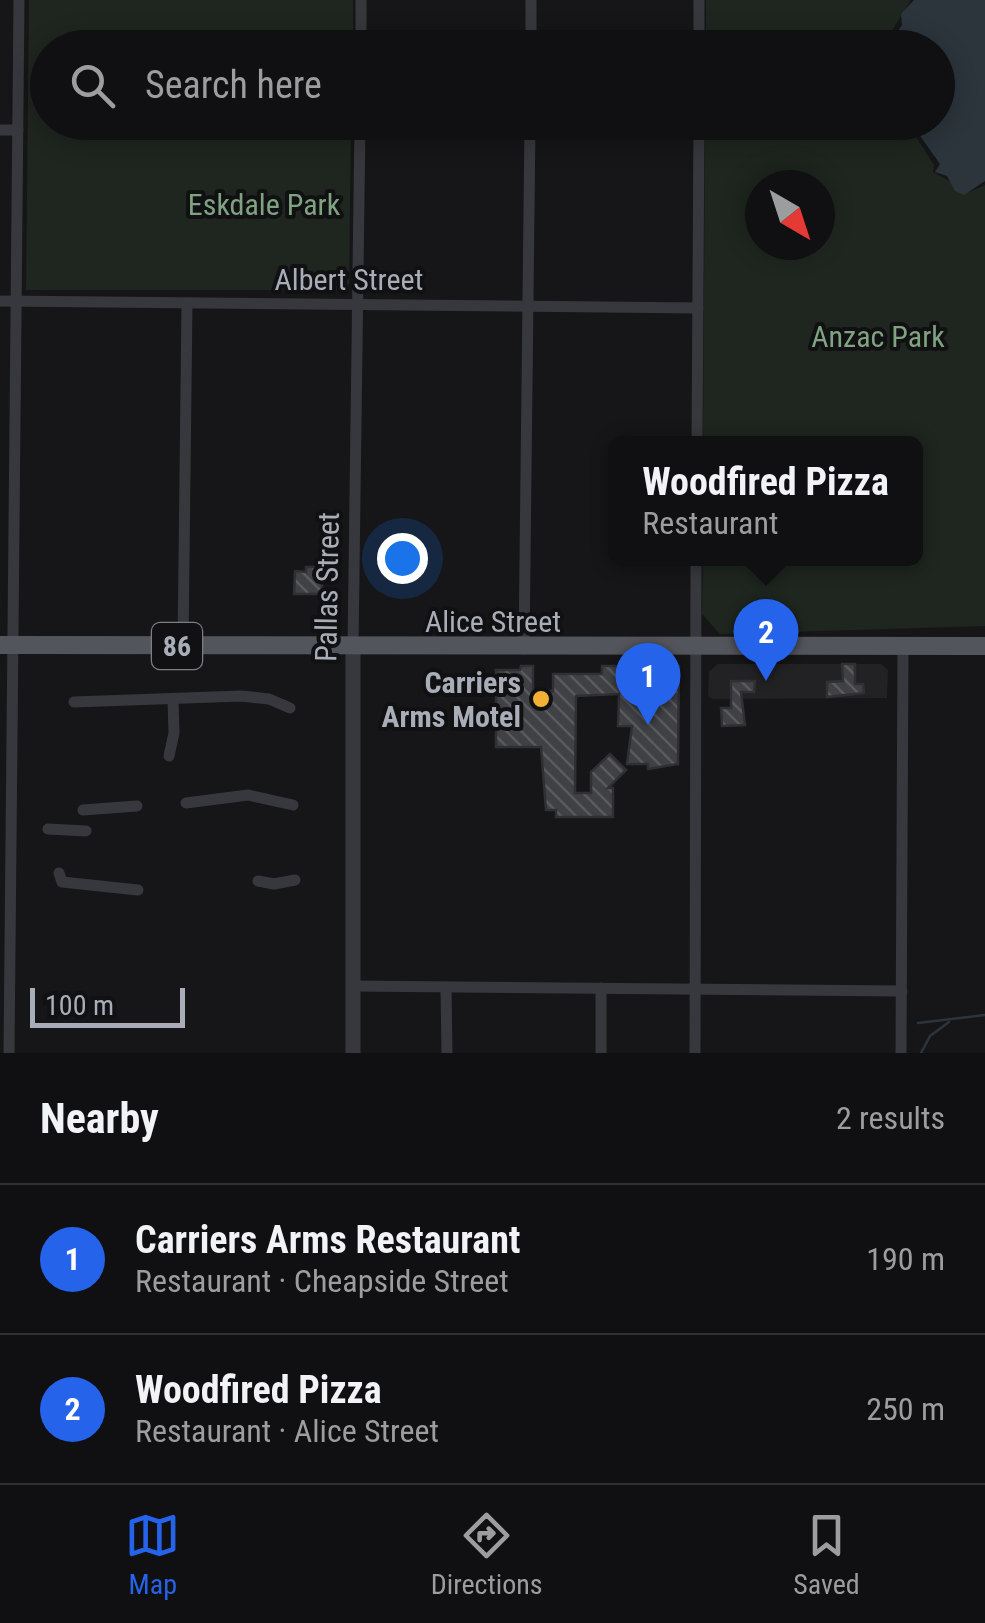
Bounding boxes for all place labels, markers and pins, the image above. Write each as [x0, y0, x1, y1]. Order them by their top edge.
pin: 2 [734, 598, 798, 681]
pin: 1 [616, 642, 680, 725]
place label: Carriers Arms Motel [382, 665, 521, 734]
marker: Carriers Arms Motel [530, 688, 552, 710]

